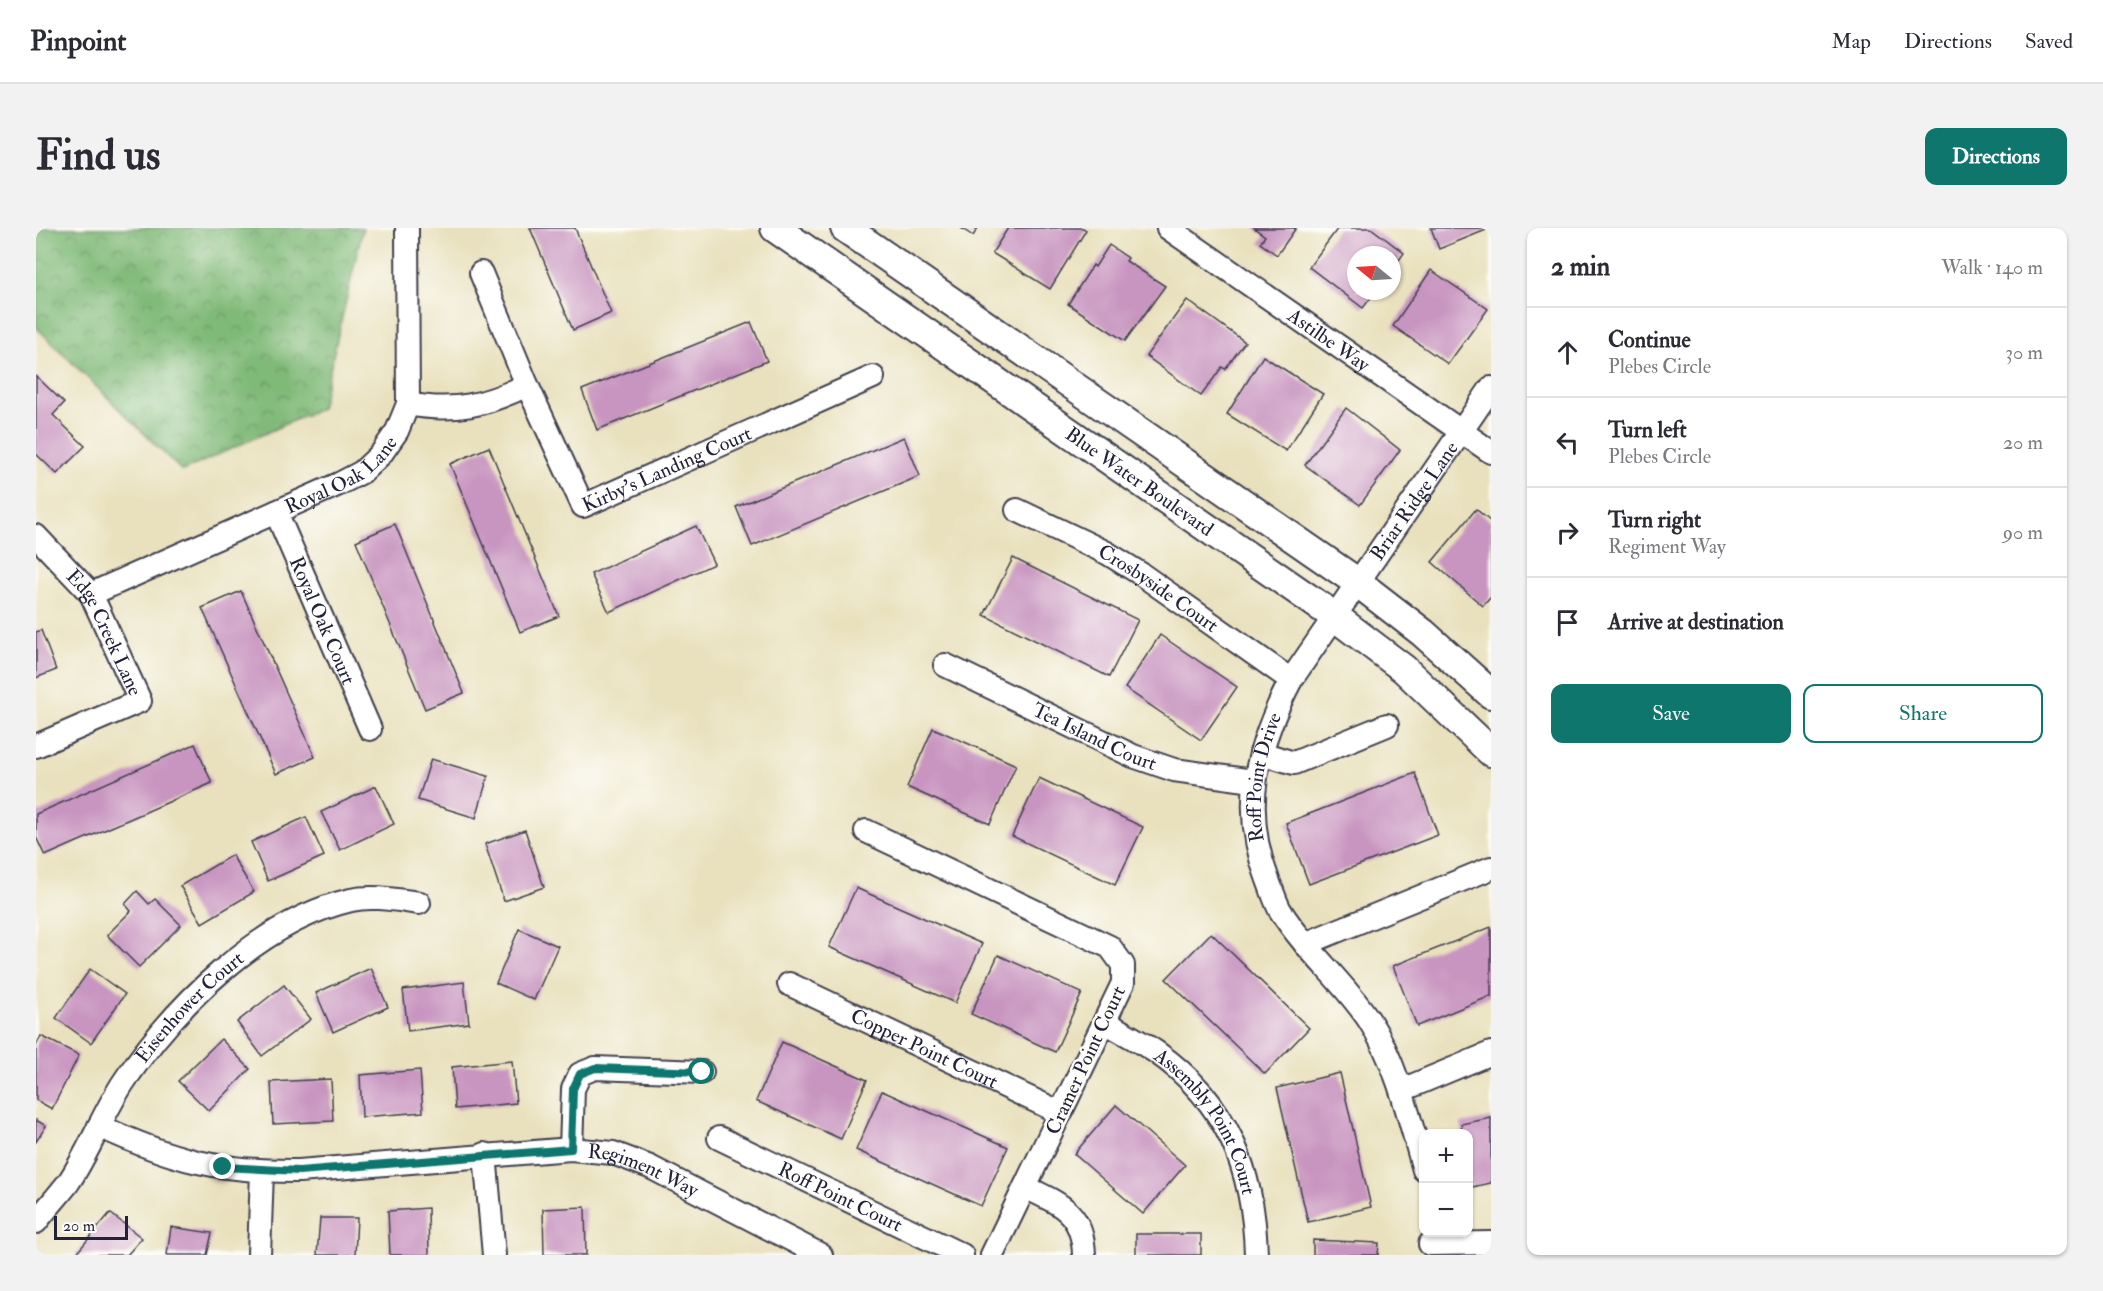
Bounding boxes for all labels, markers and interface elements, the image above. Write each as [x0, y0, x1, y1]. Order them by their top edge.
text: Pinpoint [30, 24, 126, 59]
text: Map [1831, 28, 1871, 55]
text: Directions [1904, 28, 1992, 55]
text: Saved [2025, 28, 2073, 55]
button: Directions [1925, 128, 2067, 185]
text: Find us [36, 130, 160, 182]
north arrow [1347, 246, 1401, 300]
text: 2 min [1551, 251, 1610, 283]
text: Walk · 140 m [1941, 255, 2043, 280]
street label: Astilbe Way [1282, 302, 1376, 378]
text: Continue [1608, 326, 1691, 354]
icon: ahead [1551, 336, 1584, 369]
text: 30 m [2005, 340, 2043, 365]
text: Plebes Circle [1608, 354, 1711, 379]
text: Turn left [1608, 416, 1687, 444]
street label: Kirby's Landing Court [578, 420, 756, 518]
street label: Blue Water Boulevard [1061, 421, 1219, 542]
icon: left [1551, 426, 1584, 459]
text: 20 m [2003, 430, 2043, 455]
street label: Royal Oak Lane [281, 431, 403, 519]
street label: Briar Ridge Lane [1365, 437, 1464, 565]
text: Plebes Circle [1608, 444, 1711, 469]
text: Turn right [1608, 506, 1701, 534]
icon: right [1551, 516, 1584, 549]
text: 90 m [2003, 520, 2043, 545]
text: Regiment Way [1608, 534, 1726, 559]
street label: Crosbyside Court [1094, 539, 1224, 638]
street label: Royal Oak Court [284, 553, 361, 689]
street label: Edge Creek Lane [61, 564, 148, 700]
icon: arrive [1551, 606, 1584, 639]
text: Arrive at destination [1608, 608, 1784, 636]
button: Save [1551, 684, 1791, 743]
button: Share [1803, 684, 2043, 743]
street label: Tea Island Court [1028, 697, 1160, 776]
street label: Roff Point Drive [1242, 709, 1287, 844]
street label: Eisenhower Court [130, 946, 249, 1068]
street label: Cramer Point Court [1040, 981, 1131, 1138]
street label: Copper Point Court [847, 1003, 1002, 1095]
street label: Assembly Point Court [1148, 1042, 1261, 1197]
route start [688, 1058, 714, 1084]
map controls [1419, 1129, 1473, 1237]
button: + [1419, 1129, 1473, 1183]
street label: Regiment Way [587, 1139, 704, 1203]
route end [209, 1153, 235, 1179]
street label: Roff Point Court [774, 1156, 907, 1238]
button: − [1419, 1183, 1473, 1237]
scale bar [54, 1213, 128, 1240]
text: 20 m [63, 1216, 95, 1236]

